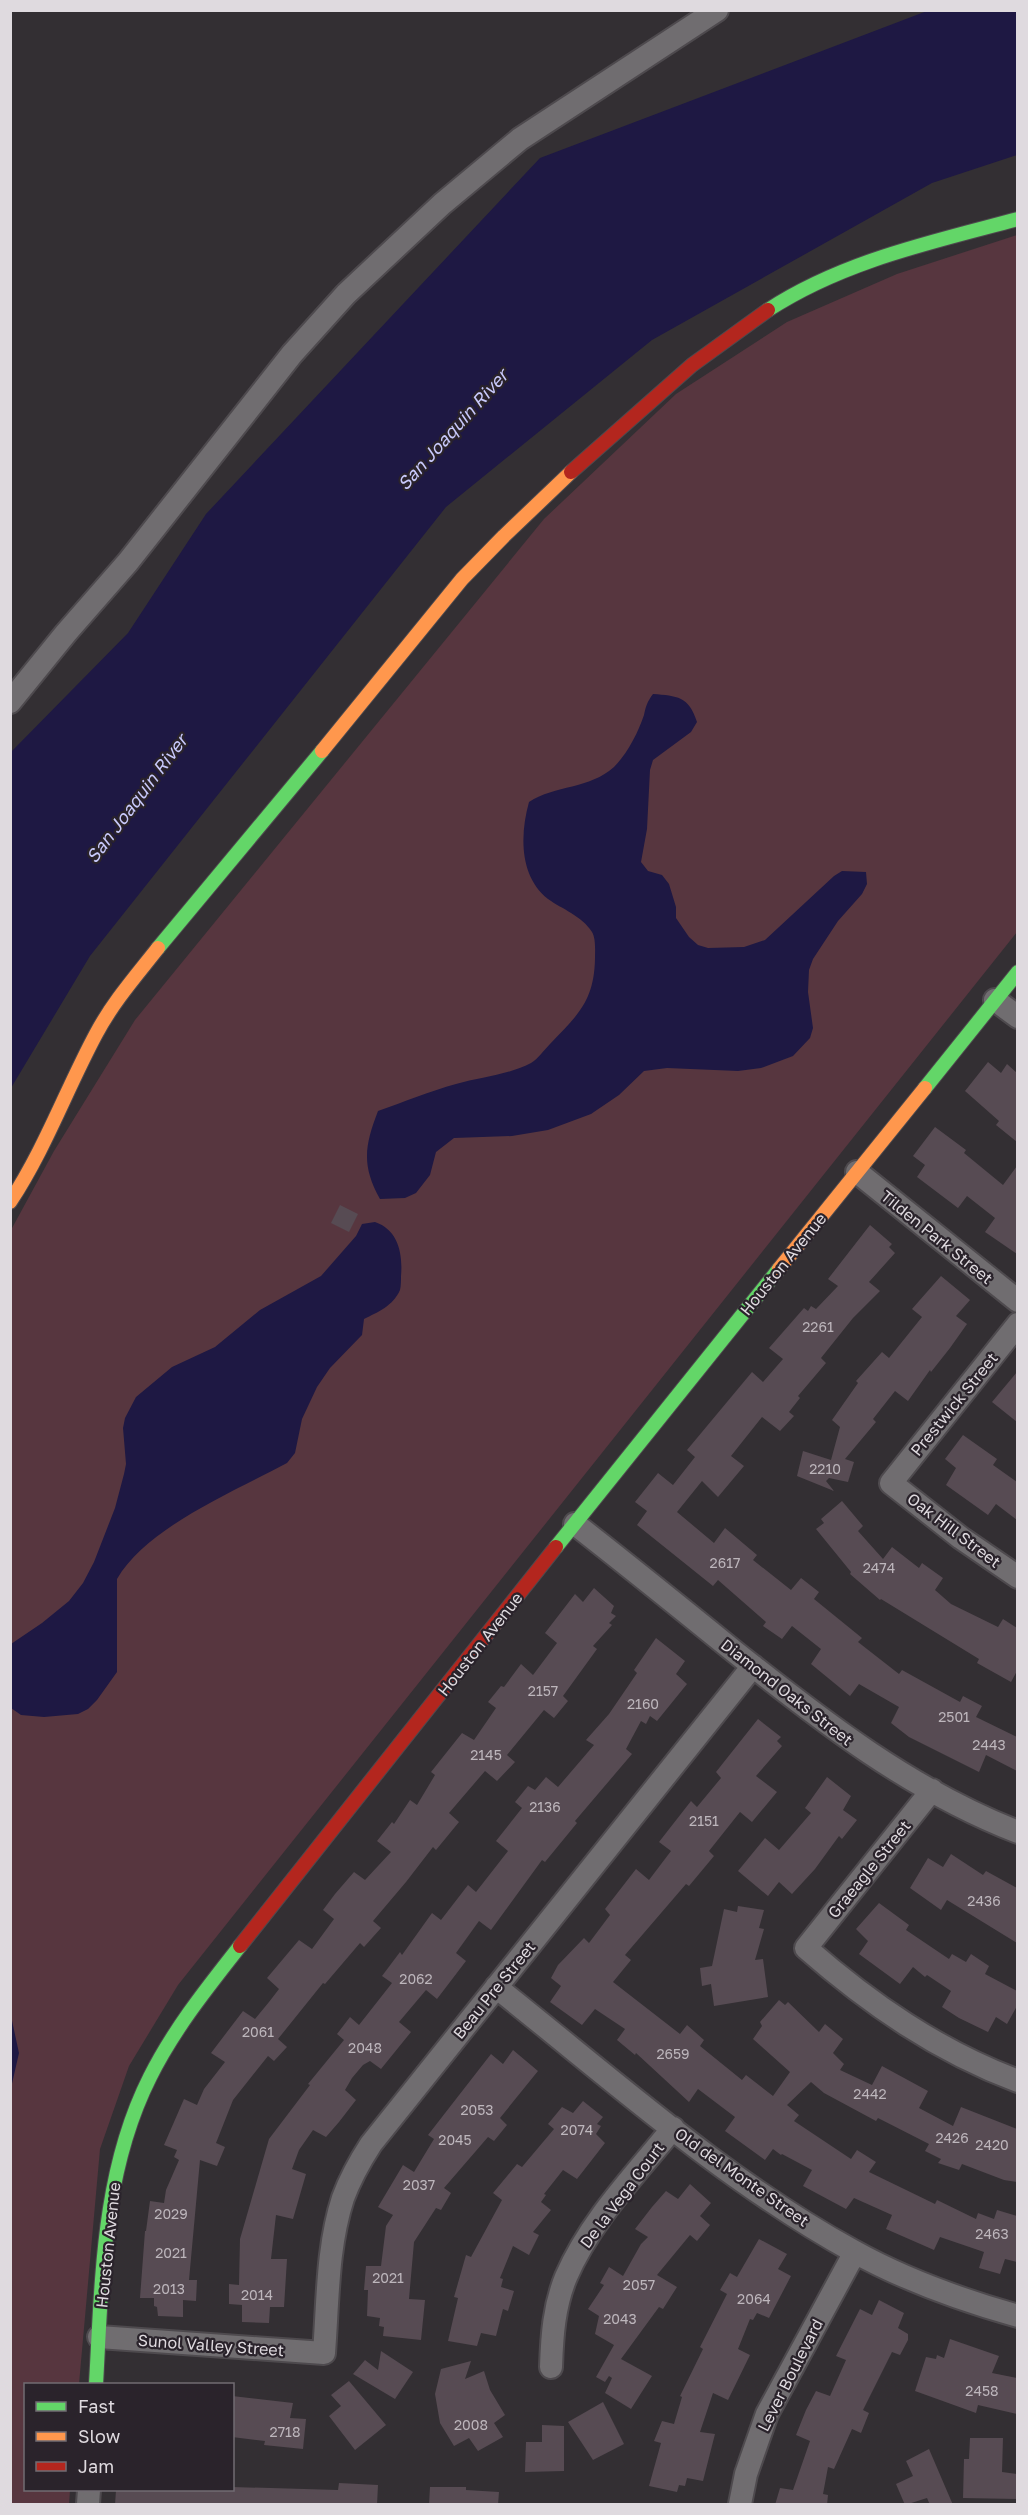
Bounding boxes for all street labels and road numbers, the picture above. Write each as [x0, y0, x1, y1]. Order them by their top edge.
street label: Tilden Park Street [877, 1186, 997, 1288]
street label: Houston Avenue [736, 1209, 830, 1319]
street label: Prestwick Street [906, 1348, 1002, 1460]
street label: Oak Hill Street [903, 1488, 1005, 1572]
street label: Houston Avenue [433, 1588, 527, 1700]
street label: Diamond Oaks Street [717, 1634, 857, 1750]
street label: Graeagle Street [823, 1816, 915, 1922]
street label: Beau Pre Street [448, 1937, 540, 2043]
street label: Old del Monte Street [671, 2123, 813, 2231]
street label: De la Vega Court [576, 2138, 668, 2252]
street label: Houston Avenue [91, 2181, 125, 2309]
street label: Lever Boulevard [753, 2315, 827, 2435]
street label: Sunol Valley Street [137, 2330, 285, 2360]

